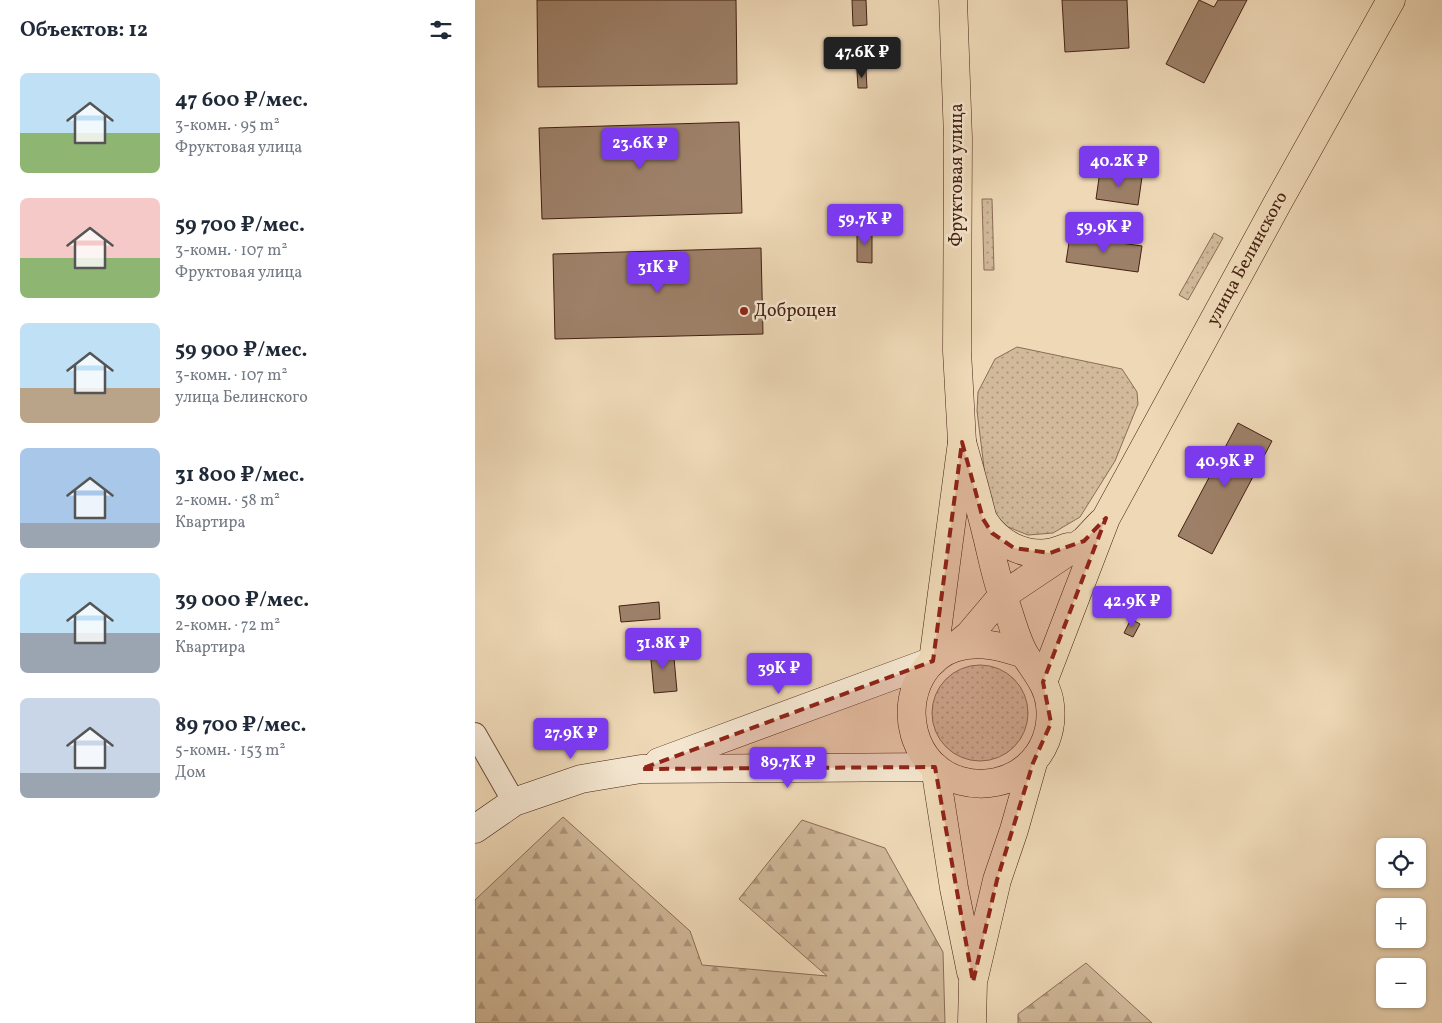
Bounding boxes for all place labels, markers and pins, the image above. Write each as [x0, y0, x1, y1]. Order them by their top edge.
pin: 47.6K ₽ [816, 36, 908, 79]
pin: 23.6K ₽ [594, 128, 686, 170]
pin: 40.2K ₽ [1073, 146, 1165, 188]
pin: 59.7K ₽ [819, 204, 911, 246]
pin: 59.9K ₽ [1058, 212, 1150, 254]
pin: 31K ₽ [623, 252, 693, 294]
place label: Доброцен [754, 299, 837, 324]
marker: Доброцен [738, 305, 750, 317]
pin: 40.9K ₽ [1179, 446, 1271, 488]
pin: 42.9K ₽ [1086, 586, 1178, 628]
pin: 31.8K ₽ [617, 628, 709, 670]
pin: 39K ₽ [744, 652, 814, 695]
pin: 27.9K ₽ [525, 718, 617, 760]
pin: 89.7K ₽ [742, 746, 834, 789]

